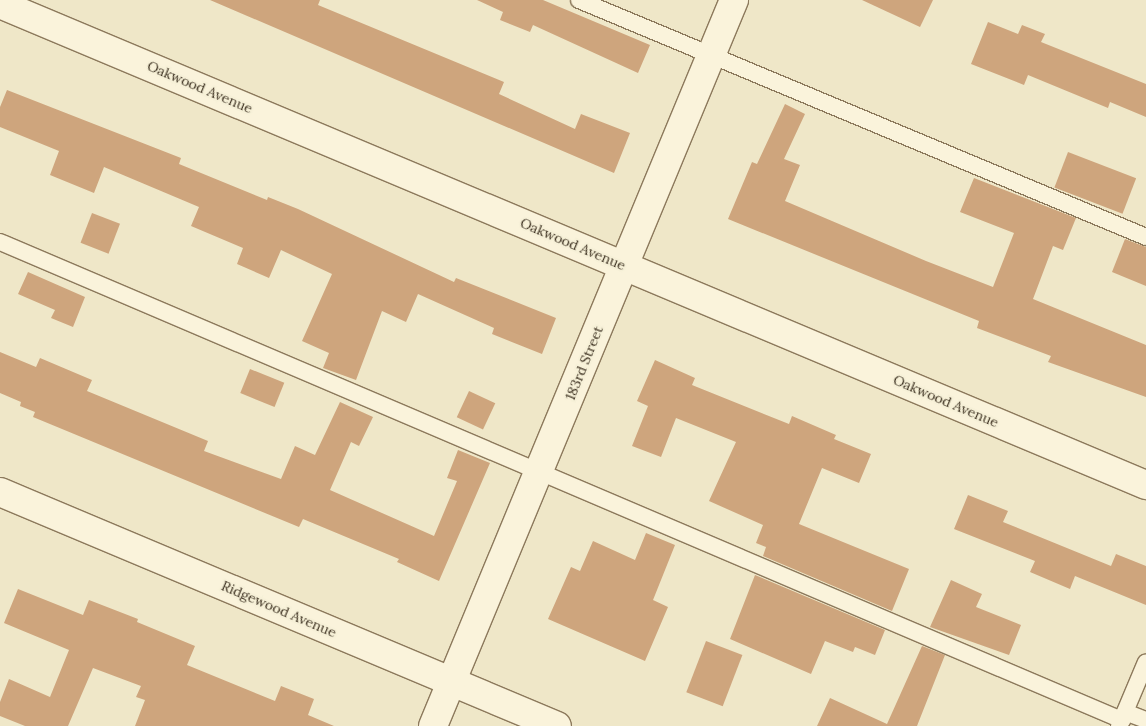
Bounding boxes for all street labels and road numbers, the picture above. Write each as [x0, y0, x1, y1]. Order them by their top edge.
street label: Oakwood Avenue [145, 57, 255, 117]
street label: Oakwood Avenue [518, 214, 628, 274]
street label: 183rd Street [562, 323, 606, 403]
street label: Oakwood Avenue [891, 371, 1001, 431]
street label: Ridgewood Avenue [219, 577, 339, 641]

